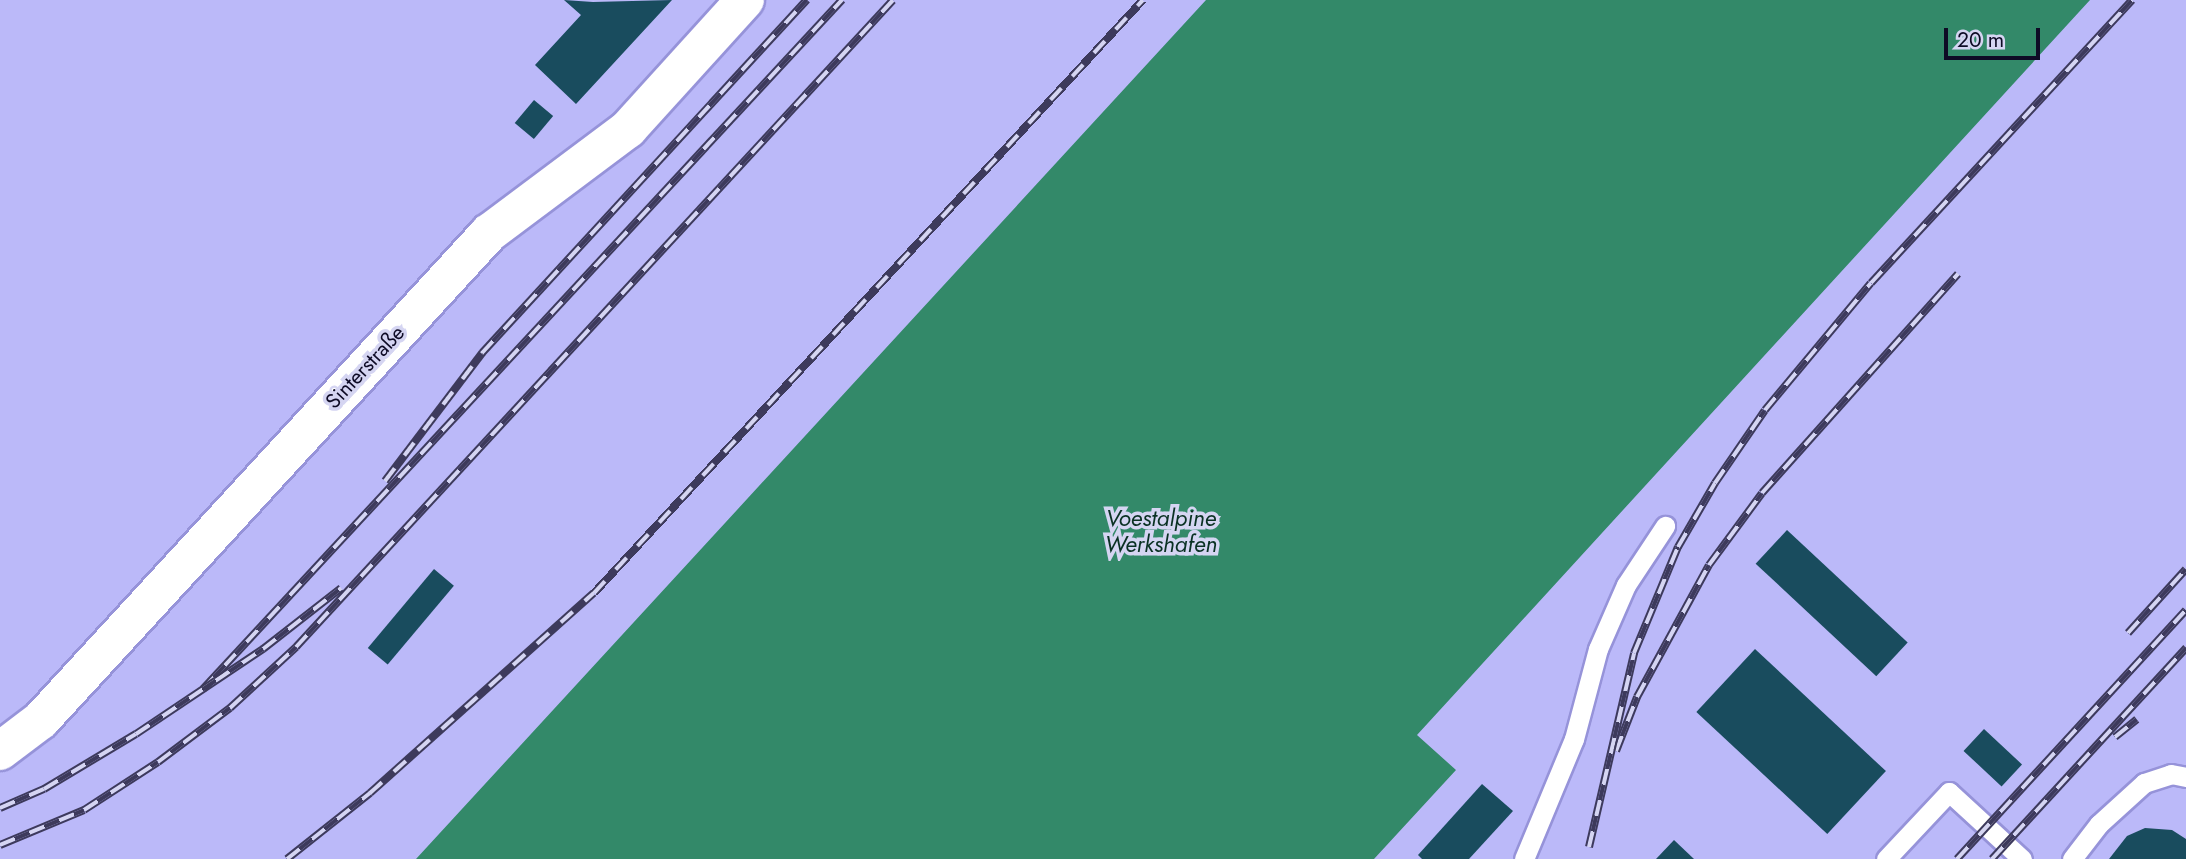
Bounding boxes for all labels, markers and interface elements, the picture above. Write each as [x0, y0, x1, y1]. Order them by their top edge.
scale bar [1948, 14, 2044, 58]
text: 20 m [1957, 25, 2004, 55]
street label: Sinterstraße [320, 320, 410, 414]
water label: Voestalpine Werkshafen [1105, 504, 1217, 558]

